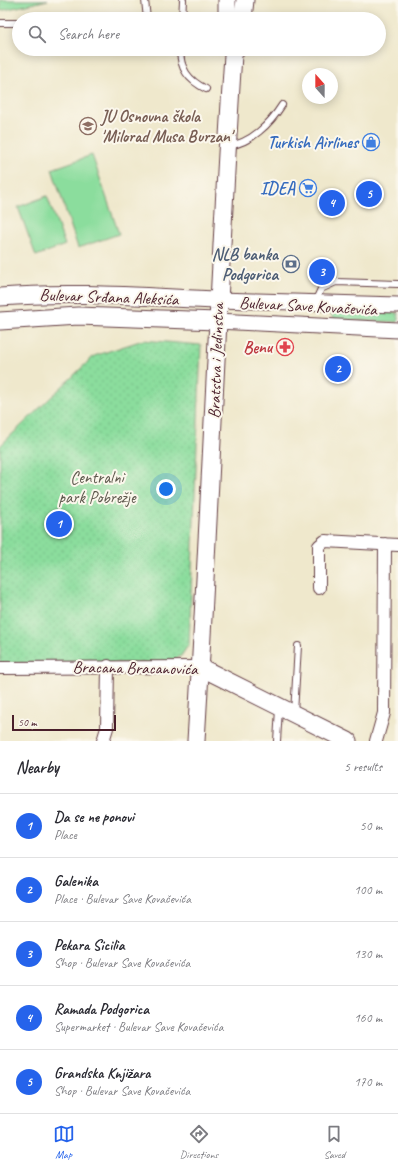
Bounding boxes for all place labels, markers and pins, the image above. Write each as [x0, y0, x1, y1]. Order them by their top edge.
place label: JU Osnovna škola 'Milorad Musa Burzan' [100, 106, 236, 147]
school or university icon: JU Osnovna škola 'Milorad Musa Burzan' [78, 116, 98, 136]
place label: Turkish Airlines [268, 132, 360, 153]
shop icon: Turkish Airlines [361, 132, 381, 152]
place label: IDEA [260, 178, 296, 199]
supermarket icon: IDEA [298, 178, 318, 198]
pin: 5 [356, 179, 382, 209]
pin: 4 [319, 188, 345, 218]
place label: NLB banka Podgorica [212, 244, 280, 285]
bank icon: NLB banka Podgorica [281, 254, 301, 274]
pin: 3 [309, 257, 335, 287]
place label: Benu [243, 337, 274, 358]
pharmacy icon: Benu [275, 337, 295, 357]
pin: 2 [325, 354, 351, 384]
pin: 1 [46, 509, 72, 539]

